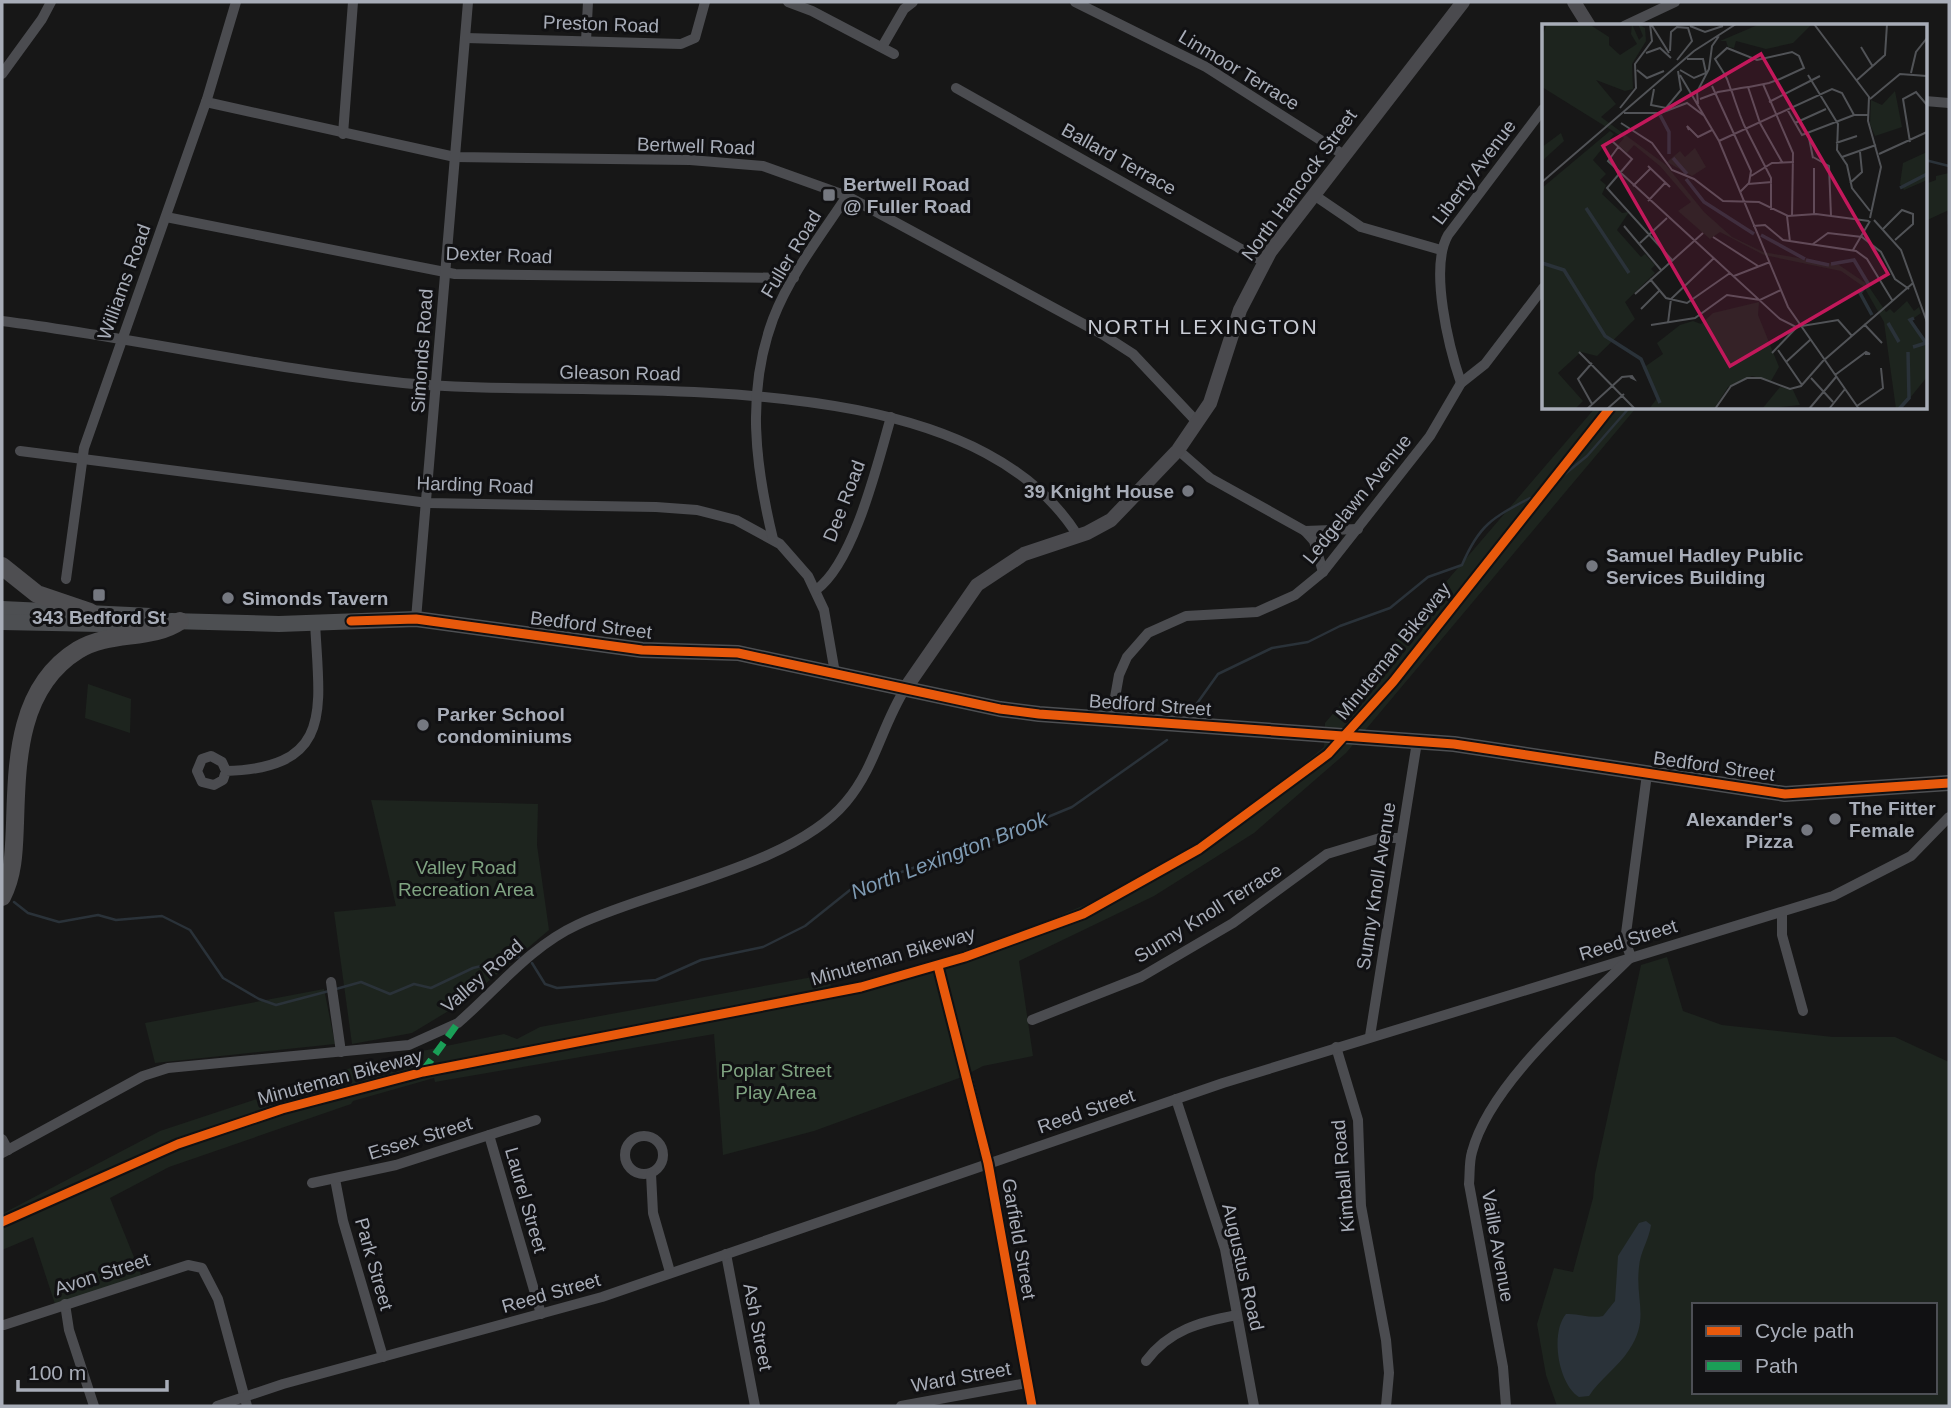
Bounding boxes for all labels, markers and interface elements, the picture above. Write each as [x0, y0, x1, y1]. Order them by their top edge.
street label: Preston Road [543, 11, 659, 37]
inset map [1542, 24, 1926, 410]
street label: Linmoor Terrace [1175, 26, 1303, 114]
street label: North Hancock Street [1237, 105, 1361, 265]
street label: Liberty Avenue [1428, 116, 1520, 228]
street label: Ballard Terrace [1058, 119, 1180, 199]
street label: Bertwell Road [637, 133, 755, 159]
place label: Bertwell Road @ Fuller Road [843, 174, 971, 217]
marker: Bertwell Road @ Fuller Road [821, 187, 837, 203]
street label: Fuller Road [757, 206, 825, 302]
street label: Williams Road [93, 221, 155, 343]
street label: Dexter Road [445, 243, 553, 267]
street label: Simonds Road [407, 288, 437, 414]
district label: NORTH LEXINGTON [1087, 315, 1319, 338]
street label: Gleason Road [559, 361, 681, 385]
street label: Ledgelawn Avenue [1298, 430, 1416, 568]
street label: Dee Road [819, 457, 869, 545]
street label: Harding Road [416, 472, 534, 498]
place label: 39 Knight House [1024, 481, 1174, 502]
marker: 39 Knight House [1180, 483, 1196, 499]
place label: Samuel Hadley Public Services Building [1606, 545, 1804, 588]
marker: Samuel Hadley Public Services Building [1584, 558, 1600, 574]
street label: Minuteman Bikeway [1331, 578, 1455, 724]
marker: 343 Bedford St [91, 587, 107, 603]
place label: Simonds Tavern [242, 588, 388, 609]
marker: Simonds Tavern [220, 590, 236, 606]
place label: 343 Bedford St [32, 607, 167, 628]
street label: Bedford Street [529, 607, 654, 643]
street label: Bedford Street [1088, 690, 1213, 720]
place label: Parker School condominiums [437, 704, 572, 747]
marker: Parker School condominiums [415, 717, 431, 733]
street label: Bedford Street [1652, 747, 1777, 785]
place label: The Fitter Female [1849, 798, 1936, 841]
street label: Sunny Knoll Avenue [1352, 801, 1400, 971]
water label: North Lexington Brook [847, 806, 1052, 903]
place label: Alexander's Pizza [1686, 809, 1793, 852]
marker: The Fitter Female [1827, 811, 1843, 827]
marker: Alexander's Pizza [1799, 822, 1815, 838]
park label: Valley Road Recreation Area [398, 857, 535, 900]
street label: Sunny Knoll Terrace [1130, 859, 1286, 967]
street label: Reed Street [1576, 915, 1680, 965]
street label: Minuteman Bikeway [808, 922, 978, 990]
street label: Valley Road [437, 935, 527, 1017]
street label: Minuteman Bikeway [255, 1045, 425, 1109]
park label: Poplar Street Play Area [721, 1060, 832, 1103]
street label: Reed Street [1035, 1084, 1138, 1137]
street label: Essex Street [365, 1112, 475, 1164]
street label: Kimball Road [1328, 1119, 1358, 1233]
street label: Laurel Street [501, 1145, 551, 1256]
street label: Garfield Street [998, 1177, 1040, 1302]
street label: Vaille Avenue [1478, 1188, 1518, 1304]
street label: Augustus Road [1218, 1201, 1268, 1333]
street label: Park Street [351, 1215, 397, 1313]
street label: Avon Street [52, 1249, 153, 1299]
street label: Reed Street [499, 1269, 603, 1317]
street label: Ash Street [739, 1281, 777, 1373]
legend [1692, 1303, 1937, 1394]
text: Cycle path [1755, 1319, 1854, 1342]
scale bar [18, 1348, 166, 1392]
text: Path [1755, 1354, 1798, 1377]
street label: Ward Street [910, 1358, 1013, 1396]
text: 100 m [28, 1361, 86, 1384]

